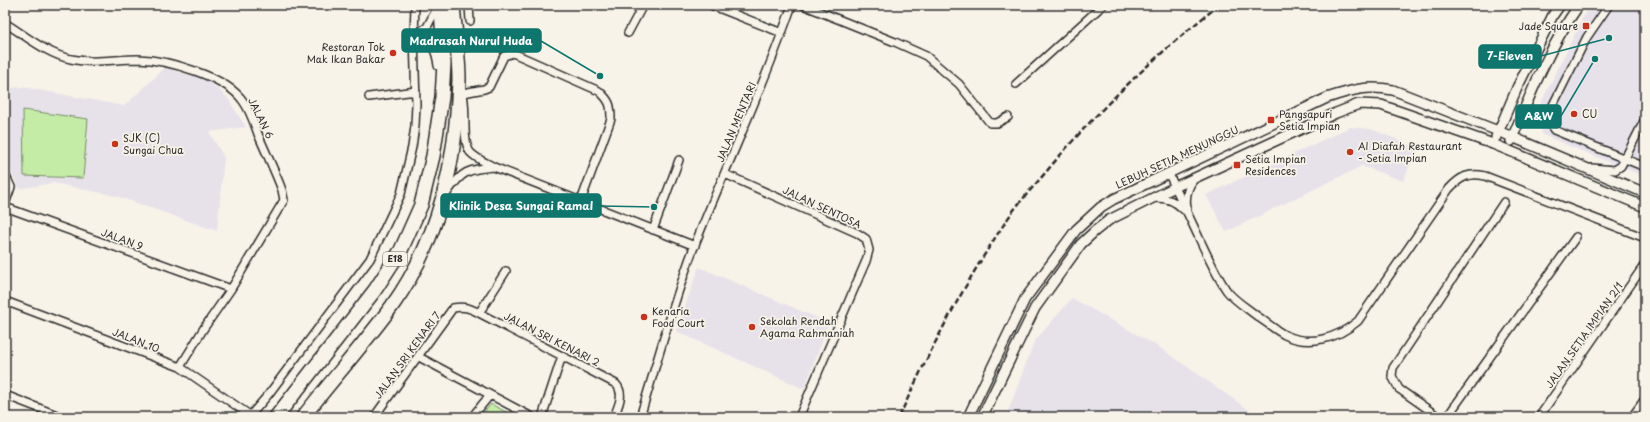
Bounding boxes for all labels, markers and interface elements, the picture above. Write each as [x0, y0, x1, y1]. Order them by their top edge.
place label: Jade Square [1519, 18, 1578, 33]
marker: Jade Square [1581, 21, 1591, 31]
callout: Madrasah Nurul Huda [402, 29, 541, 52]
text: Madrasah Nurul Huda [410, 32, 533, 49]
place label: Restoran Tok Mak Ikan Bakar [307, 39, 386, 66]
callout: 7-Eleven [1479, 45, 1541, 68]
text: 7-Eleven [1487, 47, 1533, 64]
marker: Restoran Tok Mak Ikan Bakar [388, 48, 398, 58]
street label: JALAN MENTARI [712, 79, 759, 164]
street label: JALAN 6 [245, 95, 278, 141]
callout: A&W [1516, 105, 1561, 128]
place label: Pangsapuri Setia Impian [1279, 106, 1340, 133]
place label: CU [1582, 106, 1597, 121]
text: A&W [1525, 107, 1554, 124]
marker: CU [1569, 109, 1579, 119]
marker: Pangsapuri Setia Impian [1266, 115, 1276, 125]
street label: LEBUH SETIA MENUNGGU [1113, 121, 1241, 192]
place label: SJK (C) Sungai Chua [123, 130, 184, 157]
place label: Al Diafah Restaurant - Setia Impian [1358, 138, 1462, 165]
marker: SJK (C) Sungai Chua [110, 139, 120, 149]
marker: Al Diafah Restaurant - Setia Impian [1345, 147, 1355, 157]
place label: Setia Impian Residences [1245, 151, 1306, 178]
marker: Setia Impian Residences [1232, 160, 1242, 170]
street label: JALAN SENTOSA [780, 182, 864, 232]
callout: Klinik Desa Sungai Ramal [441, 194, 601, 217]
text: Klinik Desa Sungai Ramal [449, 197, 593, 214]
street label: JALAN 9 [99, 224, 145, 253]
road number: E18 [383, 252, 407, 266]
street label: JALAN SETIA IMPIAN 2/1 [1541, 279, 1626, 391]
place label: Kenaria Food Court [652, 303, 705, 330]
street label: JALAN SRI KENARI 7 [370, 308, 444, 401]
street label: JALAN SRI KENARI 2 [502, 308, 603, 369]
marker: Kenaria Food Court [639, 312, 649, 322]
place label: Sekolah Rendah Agama Rahmaniah [760, 313, 854, 340]
marker: Sekolah Rendah Agama Rahmaniah [747, 322, 757, 332]
street label: JALAN 10 [110, 324, 162, 355]

